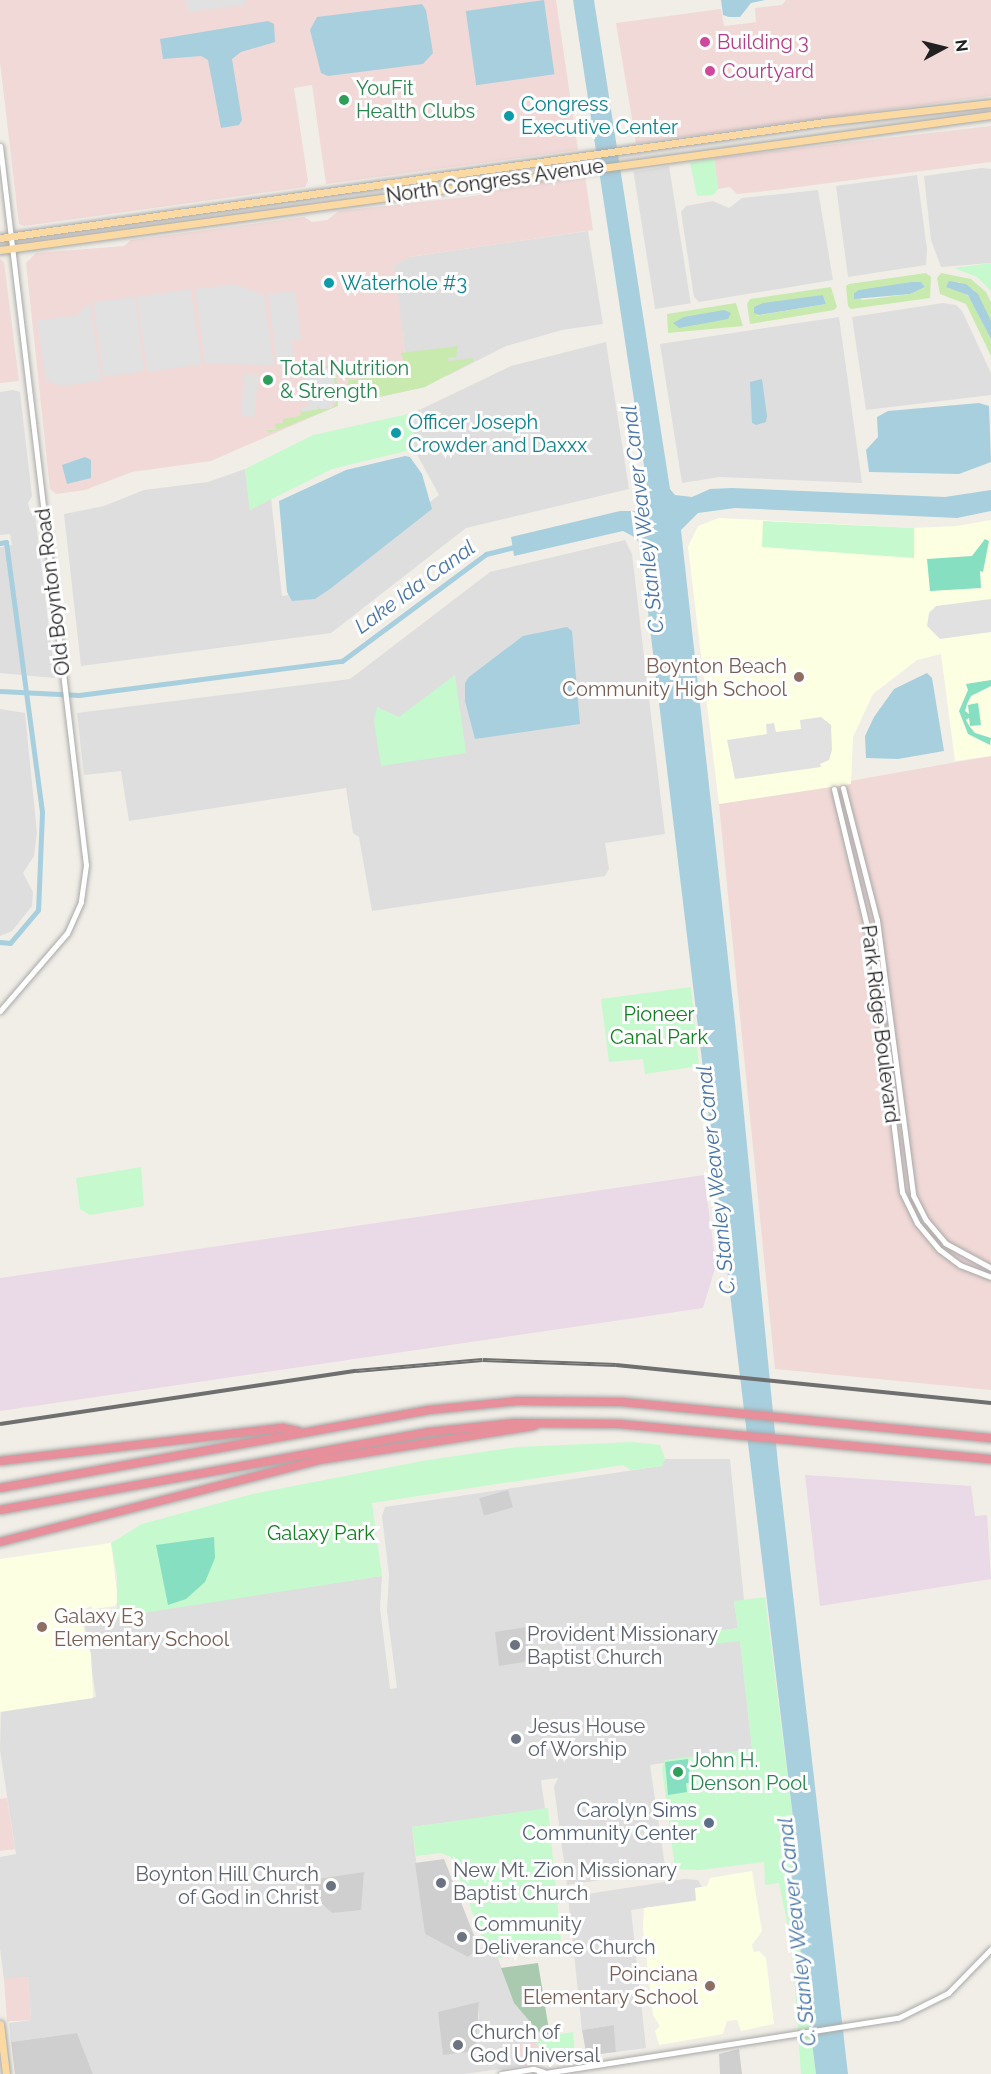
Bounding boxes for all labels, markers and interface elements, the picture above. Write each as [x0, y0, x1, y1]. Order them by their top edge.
north arrow [913, 18, 973, 78]
place label: Building 3 [717, 30, 809, 54]
marker: Building 3 [698, 35, 712, 49]
text: N [951, 39, 972, 53]
place label: Courtyard [722, 59, 814, 83]
marker: Courtyard [703, 64, 717, 78]
place label: YouFit Health Clubs [356, 77, 475, 124]
place label: Congress Executive Center [521, 92, 678, 139]
marker: YouFit Health Clubs [337, 93, 351, 107]
marker: Congress Executive Center [502, 109, 516, 123]
street label: North Congress Avenue [384, 154, 606, 208]
place label: Waterhole #3 [341, 271, 467, 295]
marker: Waterhole #3 [322, 276, 336, 290]
place label: Total Nutrition & Strength [280, 356, 410, 403]
marker: Total Nutrition & Strength [261, 373, 275, 387]
water label: C. Stanley Weaver Canal [616, 403, 670, 635]
place label: Officer Joseph Crowder and Daxxx [408, 410, 588, 457]
marker: Officer Joseph Crowder and Daxxx [389, 426, 403, 440]
street label: Old Boynton Road [31, 507, 75, 677]
water label: Lake Ida Canal [350, 535, 480, 639]
place label: Boynton Beach Community High School [562, 654, 787, 701]
marker: Boynton Beach Community High School [792, 670, 806, 684]
street label: Park Ridge Boulevard [856, 924, 904, 1124]
park label: Pioneer Canal Park [610, 1003, 708, 1050]
water label: C. Stanley Weaver Canal [691, 1064, 741, 1296]
park label: Galaxy Park [267, 1521, 375, 1545]
place label: Galaxy E3 Elementary School [54, 1604, 230, 1651]
marker: Galaxy E3 Elementary School [35, 1620, 49, 1634]
place label: Provident Missionary Baptist Church [527, 1622, 718, 1669]
marker: Provident Missionary Baptist Church [508, 1638, 522, 1652]
place label: Jesus House of Worship [528, 1715, 645, 1762]
marker: Jesus House of Worship [509, 1732, 523, 1746]
place label: John H. Denson Pool [690, 1748, 808, 1795]
marker: John H. Denson Pool [671, 1765, 685, 1779]
place label: Carolyn Sims Community Center [522, 1799, 697, 1846]
marker: Carolyn Sims Community Center [702, 1816, 716, 1830]
water label: C. Stanley Weaver Canal [772, 1816, 822, 2048]
place label: New Mt. Zion Missionary Baptist Church [453, 1859, 678, 1906]
place label: Boynton Hill Church of God in Christ [135, 1862, 319, 1909]
marker: New Mt. Zion Missionary Baptist Church [434, 1876, 448, 1890]
marker: Boynton Hill Church of God in Christ [324, 1879, 338, 1893]
place label: Community Deliverance Church [474, 1913, 656, 1960]
marker: Community Deliverance Church [455, 1930, 469, 1944]
place label: Poinciana Elementary School [522, 1962, 698, 2009]
marker: Poinciana Elementary School [703, 1979, 717, 1993]
place label: Church of God Universal [470, 2021, 600, 2068]
marker: Church of God Universal [451, 2038, 465, 2052]

